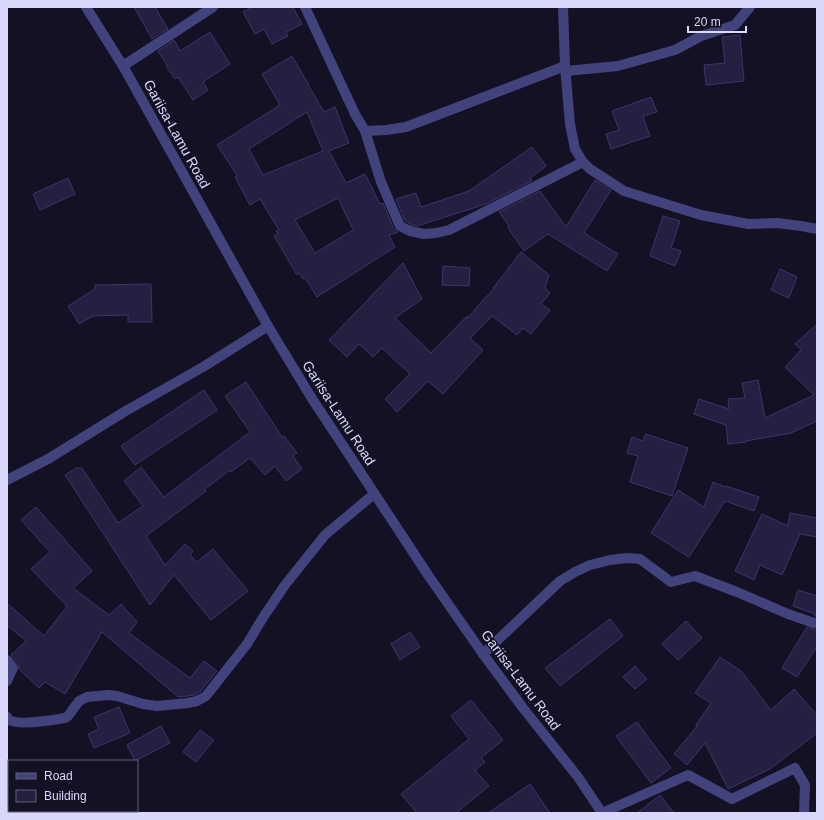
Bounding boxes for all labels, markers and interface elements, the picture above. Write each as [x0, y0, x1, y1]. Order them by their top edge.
scale bar [688, 8, 746, 34]
text: 20 m [694, 15, 721, 29]
street label: Gariisa-Lamu Road [141, 77, 213, 191]
street label: Gariisa-Lamu Road [299, 358, 379, 468]
street label: Gariisa-Lamu Road [478, 627, 564, 733]
legend [8, 760, 138, 812]
text: Road [44, 769, 73, 783]
text: Building [44, 789, 87, 803]

